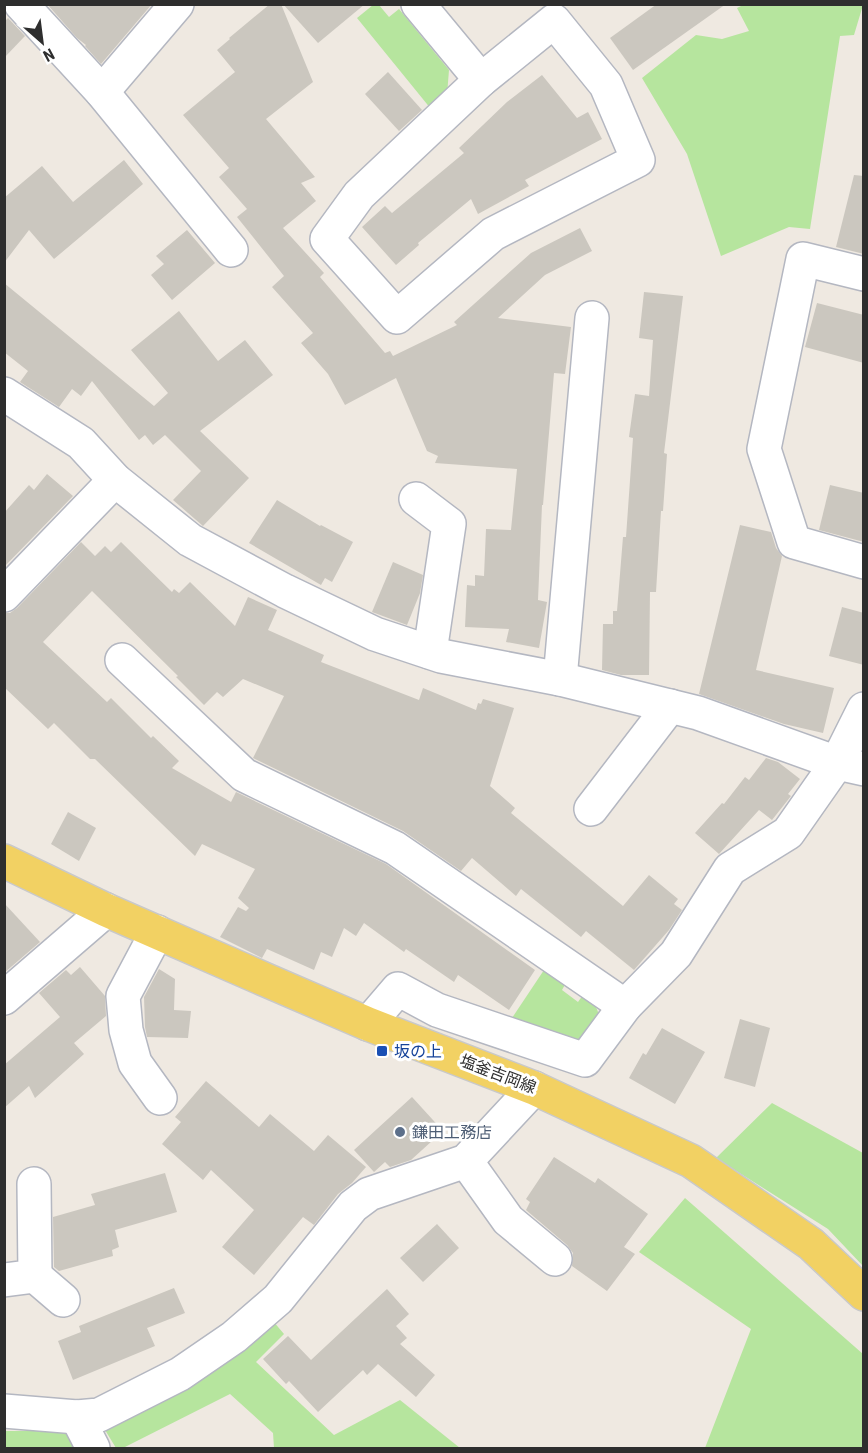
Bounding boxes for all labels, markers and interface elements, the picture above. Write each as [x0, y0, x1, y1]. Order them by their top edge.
north arrow [12, 12, 72, 72]
text: N [40, 44, 58, 65]
place label: 坂の上 [394, 1042, 442, 1061]
marker: 坂の上 [375, 1044, 389, 1058]
street label: 塩釜吉岡線 [457, 1051, 539, 1097]
place label: 鎌田工務店 [412, 1123, 492, 1142]
marker: 鎌田工務店 [393, 1125, 407, 1139]

